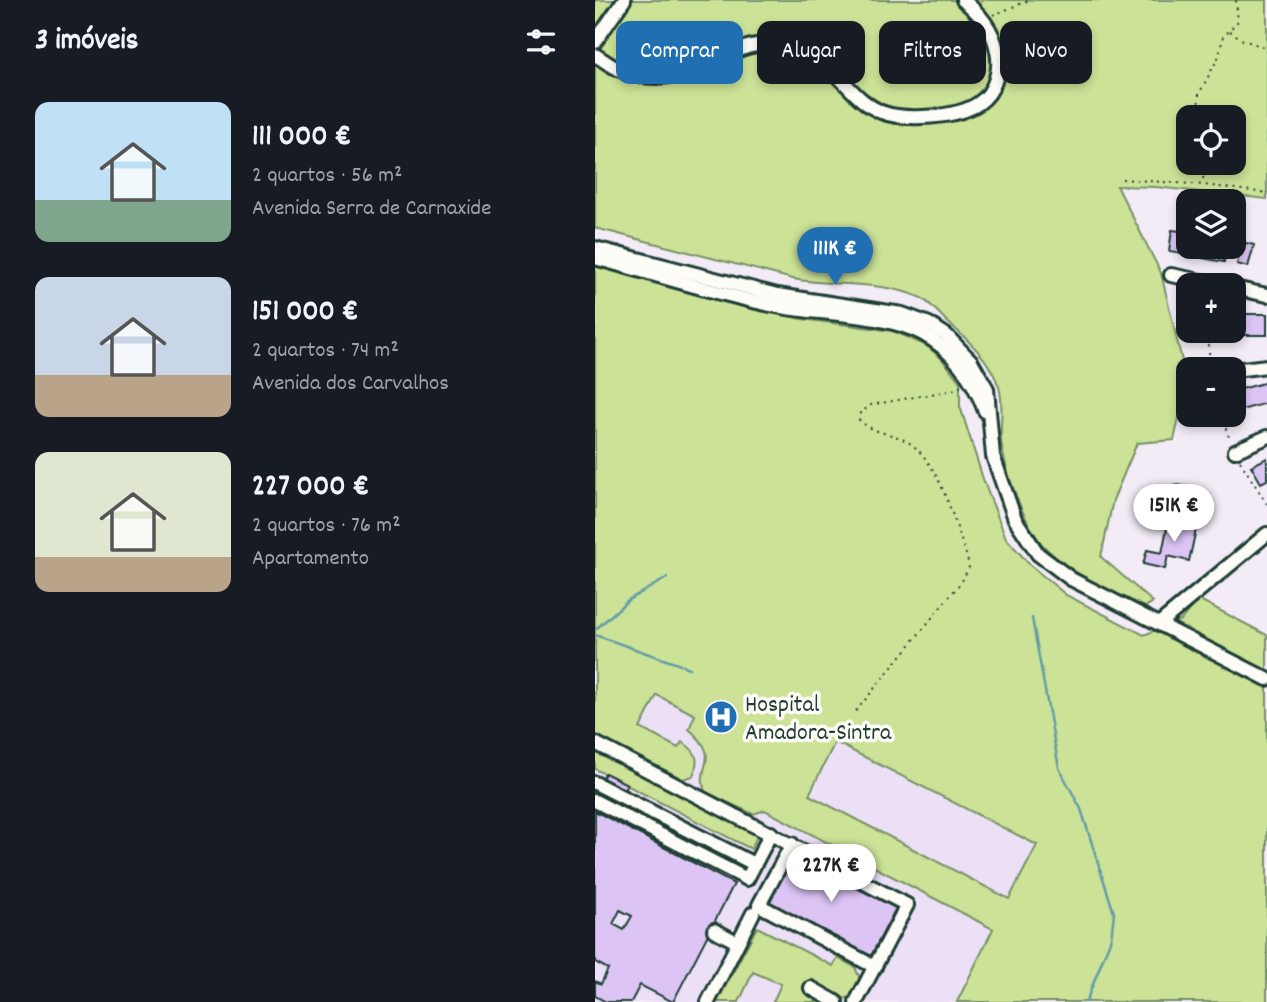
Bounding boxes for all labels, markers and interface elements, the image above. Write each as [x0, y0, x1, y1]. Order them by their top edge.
text: 3 imóveis [35, 21, 138, 64]
chip: Comprar [616, 21, 743, 84]
chip: Alugar [757, 21, 865, 84]
chip: Filtros [879, 21, 986, 84]
chip: Novo [1000, 21, 1092, 84]
icon: filters [522, 23, 560, 61]
map controls [1176, 105, 1246, 427]
button: locate [1176, 105, 1246, 175]
text: 111 000 € [252, 117, 351, 160]
icon: home [91, 130, 175, 214]
text: 2 quartos · 56 m² [252, 160, 402, 193]
button: layers [1176, 189, 1246, 259]
text: Avenida Serra de Carnaxide [252, 193, 491, 226]
pin: 111K € [778, 228, 892, 287]
text: 111K € [813, 233, 857, 266]
button: + [1176, 273, 1246, 343]
text: 151 000 € [252, 292, 359, 335]
icon: home [91, 305, 175, 389]
text: 2 quartos · 74 m² [252, 335, 399, 368]
button: − [1176, 357, 1246, 427]
text: Avenida dos Carvalhos [252, 368, 449, 401]
text: 227 000 € [252, 467, 369, 510]
icon: home [91, 480, 175, 564]
pin: 151K € [1117, 484, 1231, 544]
text: 151K € [1149, 490, 1199, 523]
text: 2 quartos · 76 m² [252, 510, 401, 543]
text: Apartamento [252, 543, 369, 576]
place label: Hospital Amadora-Sintra [745, 689, 892, 751]
hospital icon: Hospital Amadora-Sintra [702, 698, 740, 736]
pin: 227K € [774, 844, 888, 904]
text: 227K € [802, 850, 860, 883]

